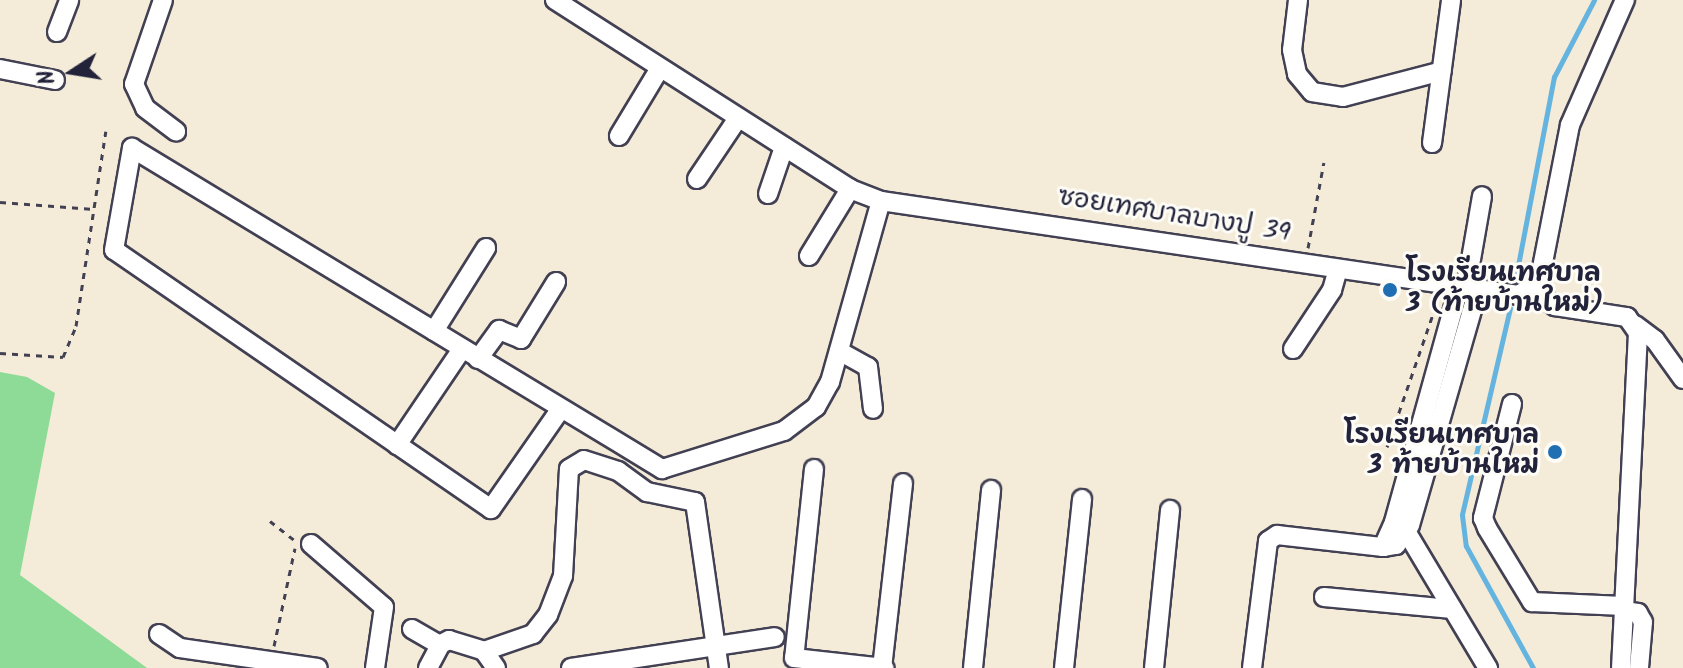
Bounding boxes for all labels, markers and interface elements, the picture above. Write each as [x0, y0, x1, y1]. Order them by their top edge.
north arrow [32, 32, 112, 112]
text: N [29, 67, 67, 88]
street label: ซอยเทศบาลบางปู 39 [1056, 182, 1292, 250]
place label: โรงเรียนเทศบาล 3 (ท้ายบ้านใหม่) [1406, 259, 1604, 320]
marker: โรงเรียนเทศบาล 3 (ท้ายบ้านใหม่) [1381, 281, 1399, 299]
place label: โรงเรียนเทศบาล 3 ท้ายบ้านใหม่ [1344, 421, 1539, 482]
marker: โรงเรียนเทศบาล 3 ท้ายบ้านใหม่ [1546, 443, 1564, 461]

